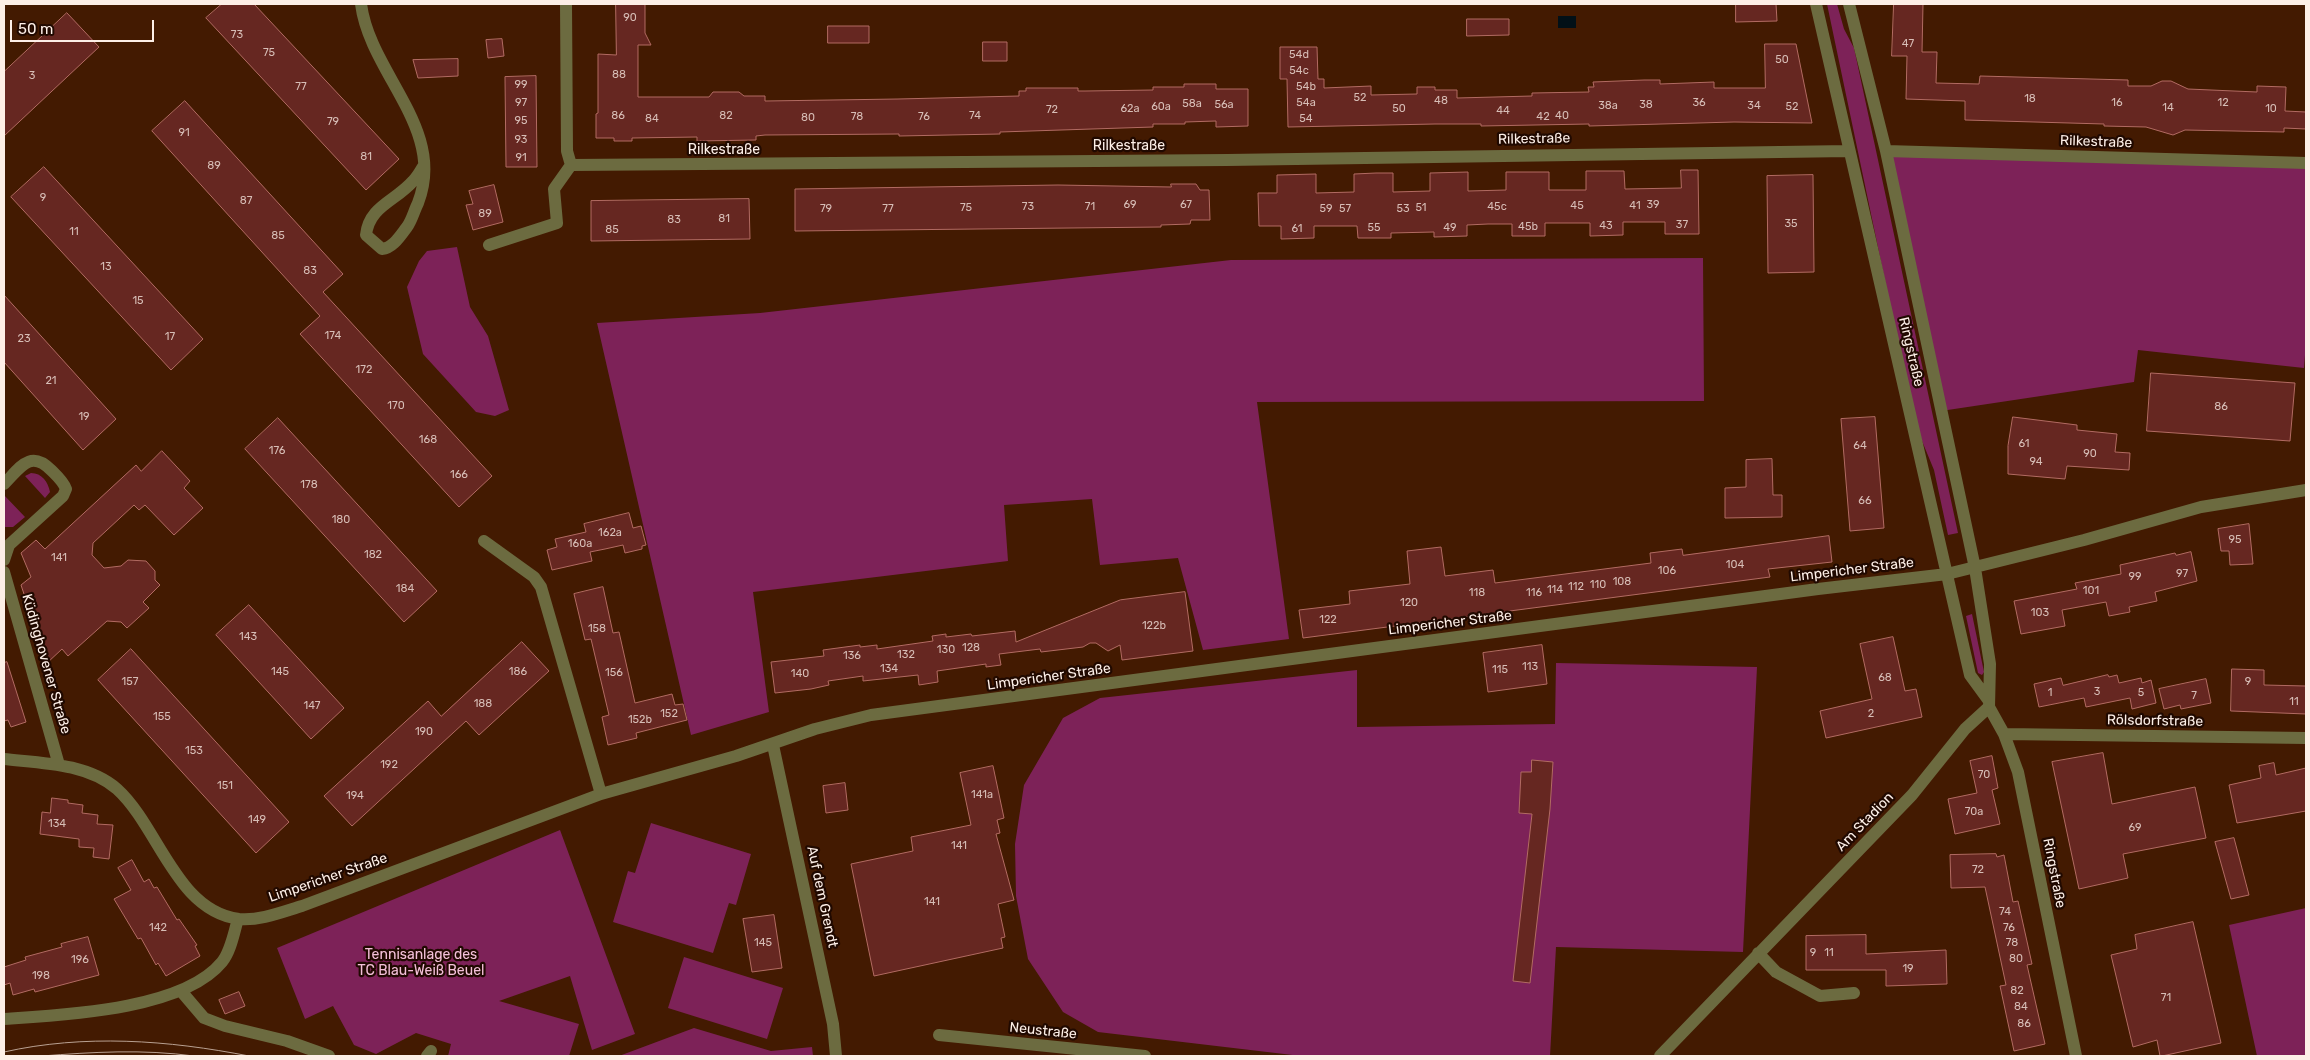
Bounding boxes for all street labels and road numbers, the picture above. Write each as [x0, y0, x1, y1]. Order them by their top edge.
street label: Rilkestraße [1498, 130, 1570, 148]
street label: Rilkestraße [2060, 132, 2132, 152]
street label: Rilkestraße [1093, 138, 1165, 154]
street label: Rilkestraße [688, 142, 760, 158]
street label: Ringstraße [1895, 316, 1927, 388]
street label: Limpericher Straße [1789, 554, 1915, 586]
street label: Küdinghovener Straße [18, 592, 74, 736]
street label: Limpericher Straße [1387, 607, 1513, 639]
street label: Limpericher Straße [986, 660, 1112, 694]
street label: Rölsdorfstraße [2107, 712, 2203, 730]
street label: Am Stadion [1833, 789, 1897, 855]
street label: Ringstraße [2039, 837, 2069, 909]
street label: Auf dem Grendt [803, 845, 841, 949]
street label: Limpericher Straße [266, 850, 390, 906]
street label: Neustraße [1008, 1019, 1078, 1043]

